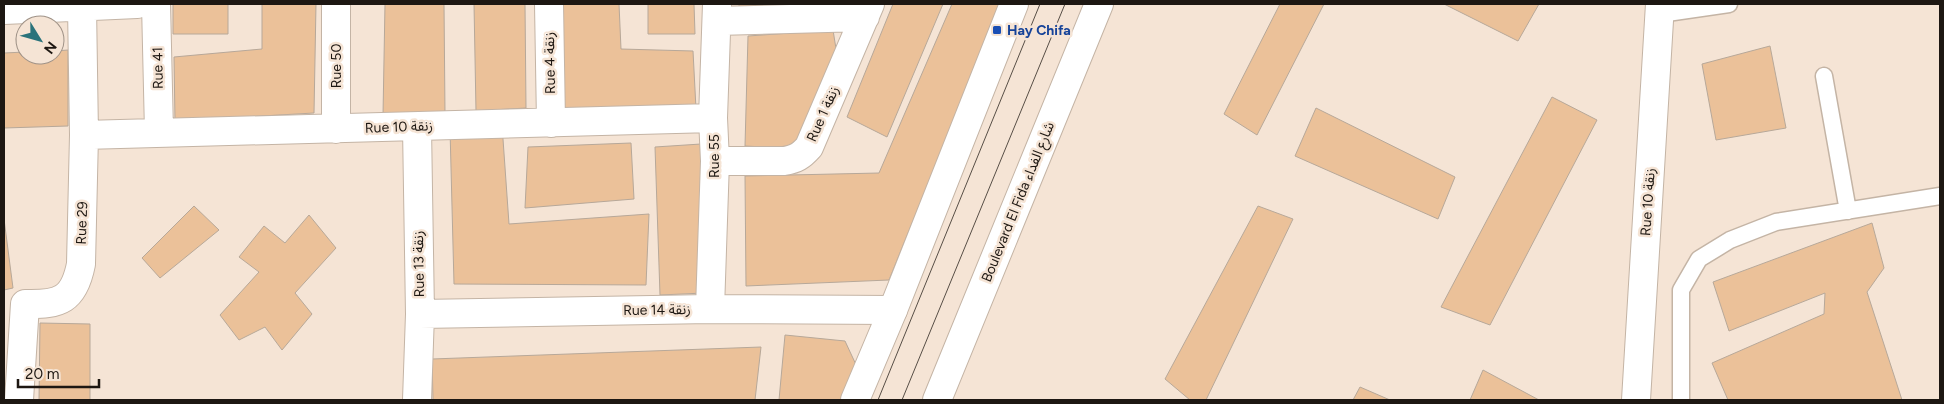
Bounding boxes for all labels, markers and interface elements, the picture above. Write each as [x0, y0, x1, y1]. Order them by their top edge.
north arrow [15, 15, 65, 65]
place label: Hay Chifa [1007, 22, 1071, 39]
marker: Hay Chifa [991, 24, 1003, 36]
street label: Rue 4 زنقة [541, 32, 559, 94]
text: N [40, 38, 60, 57]
street label: Rue 50 [328, 44, 345, 88]
street label: Rue 41 [149, 47, 167, 89]
street label: Rue 1 زنقة [803, 84, 843, 144]
street label: Rue 10 زنقة [365, 117, 433, 137]
street label: Boulevard El Fida شارع الفداء [978, 119, 1060, 285]
street label: Rue 55 [706, 134, 723, 178]
street label: Rue 10 زنقة [1637, 167, 1659, 237]
street label: Rue 29 [73, 201, 91, 245]
street label: Rue 13 زنقة [410, 230, 428, 298]
street label: Rue 14 زنقة [623, 301, 691, 319]
scale bar [18, 356, 99, 388]
text: 20 m [25, 365, 59, 383]

